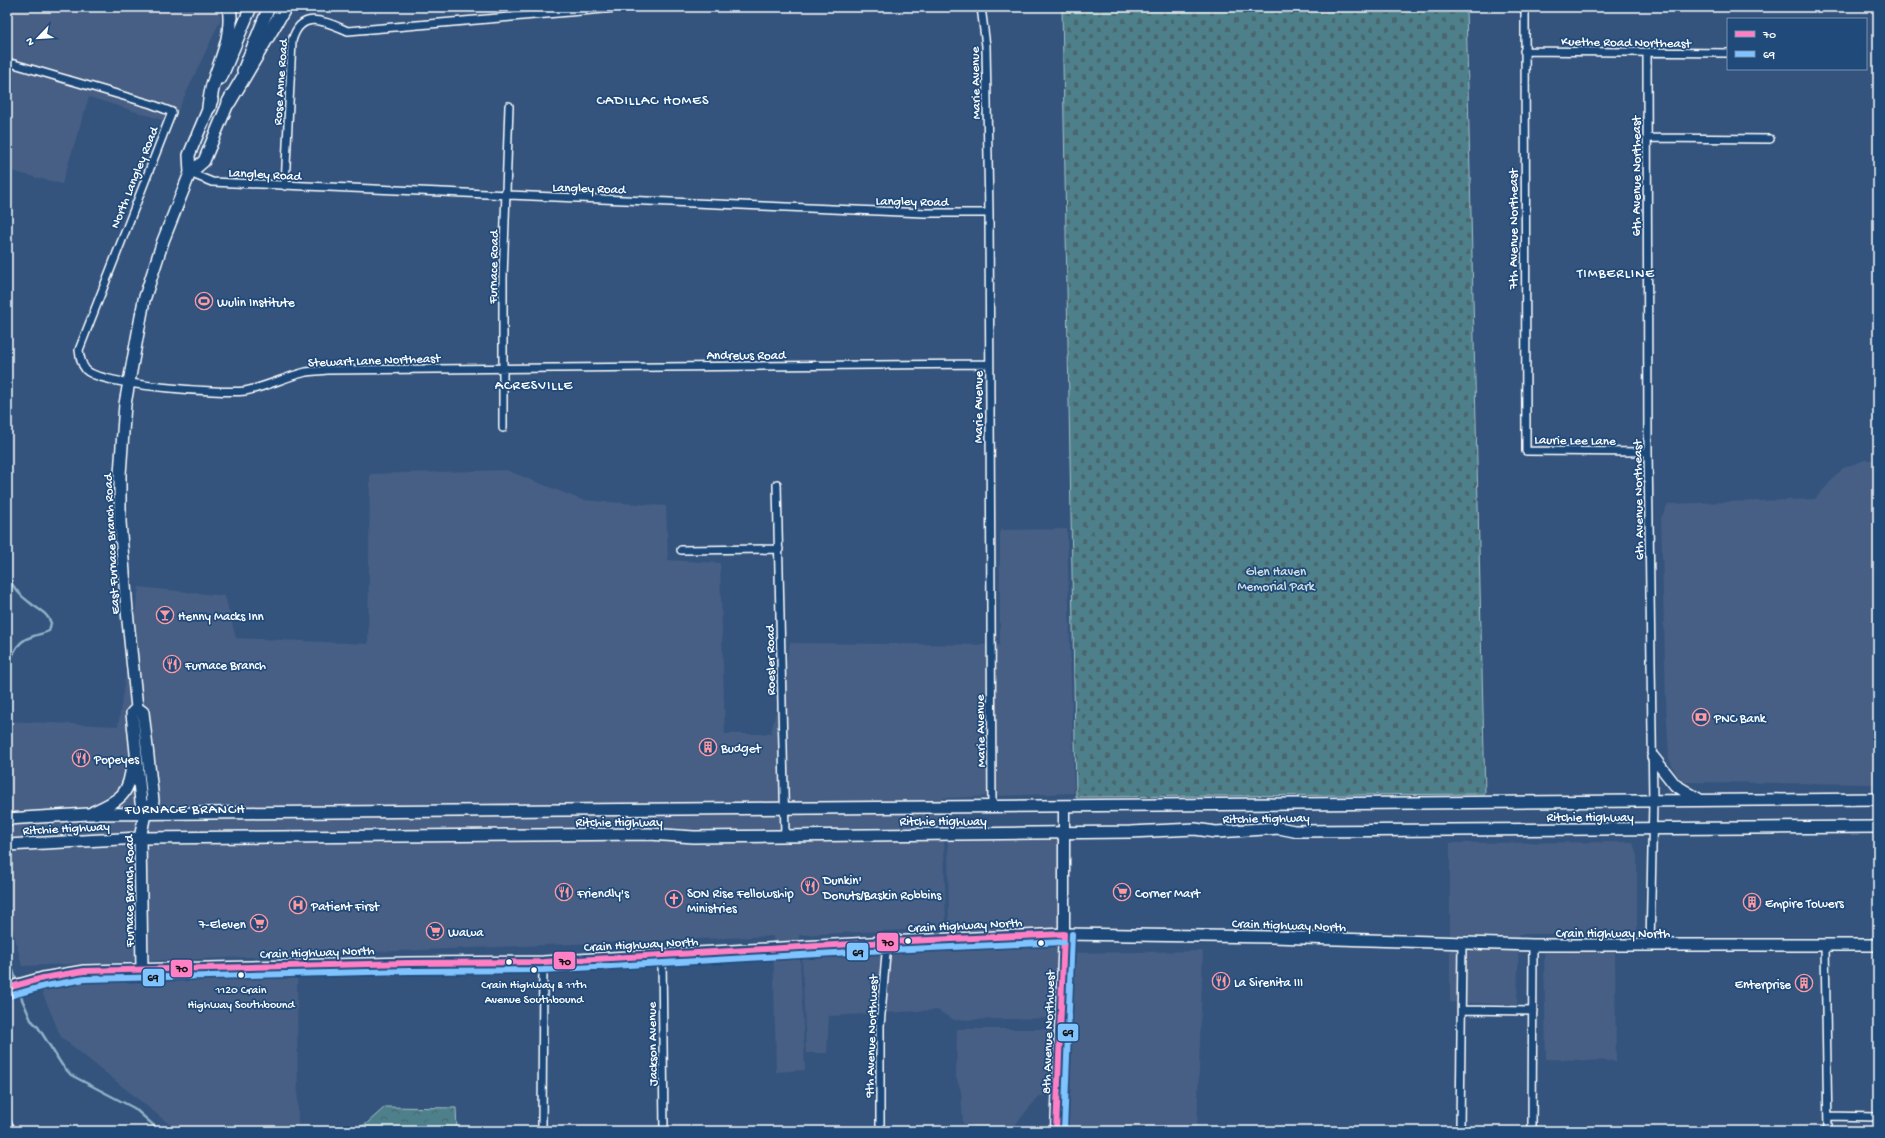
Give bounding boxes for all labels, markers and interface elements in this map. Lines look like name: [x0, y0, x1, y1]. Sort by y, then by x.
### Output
north arrow: [18, 18, 58, 58]
legend: [1727, 18, 1867, 70]
text: 70: [1762, 29, 1776, 43]
street label: Kuethe Road Northeast: [1561, 35, 1693, 52]
text: N: [24, 36, 38, 47]
street label: Rose Anne Road: [271, 37, 292, 126]
street label: Marie Avenue: [968, 46, 985, 119]
text: 69: [1763, 49, 1775, 63]
district label: CADILLAC HOMES: [596, 93, 710, 110]
street label: 6th Avenue Northeast: [1630, 114, 1645, 236]
street label: North Langley Road: [108, 124, 163, 231]
street label: Langley Road: [228, 166, 303, 185]
street label: 7th Avenue Northeast: [1507, 167, 1522, 290]
street label: Langley Road: [552, 181, 627, 198]
street label: Langley Road: [875, 194, 950, 211]
street label: Furnace Road: [486, 229, 503, 305]
district label: TIMBERLINE: [1576, 266, 1655, 283]
sports icon: Wulin Institute: [194, 291, 214, 311]
place label: Wulin Institute: [217, 296, 295, 311]
street label: Andrews Road: [706, 349, 787, 364]
street label: Stewart Lane Northeast: [308, 352, 442, 371]
street label: Marie Avenue: [972, 370, 987, 443]
district label: ACRESVILLE: [495, 378, 574, 395]
street label: Laurie Lee Lane: [1534, 433, 1616, 450]
street label: 6th Avenue Northeast: [1631, 438, 1648, 560]
street label: East Furnace Branch Road: [101, 472, 124, 615]
park label: Glen Haven Memorial Park: [1237, 565, 1316, 595]
bar icon: Henny Macks Inn: [155, 605, 175, 625]
place label: Henny Macks Inn: [178, 610, 265, 625]
street label: Roesler Road: [763, 623, 780, 695]
restaurant icon: Furnace Branch: [162, 654, 182, 674]
place label: Furnace Branch: [184, 659, 266, 674]
street label: Marie Avenue: [973, 694, 990, 767]
bank icon: PNC Bank: [1691, 707, 1711, 727]
place label: PNC Bank: [1713, 712, 1767, 727]
building icon: Budget: [698, 737, 718, 757]
place label: Budget: [720, 742, 762, 757]
restaurant icon: Popeyes: [71, 748, 91, 768]
place label: Popeyes: [93, 753, 140, 768]
district label: FURNACE BRANCH: [123, 802, 246, 819]
street label: Ritchie Highway: [1222, 811, 1310, 828]
street label: Ritchie Highway: [1546, 811, 1634, 826]
street label: Ritchie Highway: [899, 815, 987, 830]
street label: Ritchie Highway: [575, 816, 663, 831]
street label: Ritchie Highway: [22, 820, 111, 839]
street label: Furnace Branch Road: [123, 833, 138, 948]
place label: Dunkin' Donuts/Baskin Robbins: [822, 874, 943, 904]
restaurant icon: Dunkin' Donuts/Baskin Robbins: [800, 876, 820, 896]
restaurant icon: Friendly's: [554, 882, 574, 902]
supermarket icon: Corner Mart: [1112, 882, 1132, 902]
place label: Friendly's: [576, 887, 630, 902]
place label: SON Rise Fellowship Ministries: [687, 887, 794, 917]
place label: Corner Mart: [1135, 887, 1202, 902]
church icon: SON Rise Fellowship Ministries: [664, 889, 684, 909]
building icon: Empire Towers: [1742, 892, 1762, 912]
hospital icon: Patient First: [288, 895, 308, 915]
place label: Empire Towers: [1765, 897, 1845, 912]
place label: Patient First: [310, 900, 381, 915]
supermarket icon: 7-Eleven: [249, 913, 269, 933]
street label: Crain Highway North: [908, 916, 1023, 937]
street label: Crain Highway North: [1231, 917, 1346, 936]
place label: 7-Eleven: [198, 918, 247, 933]
supermarket icon: Wawa: [425, 921, 445, 941]
place label: Wawa: [448, 926, 484, 941]
street label: Crain Highway North: [1556, 927, 1670, 942]
line badge: 70: [876, 932, 899, 952]
street label: Crain Highway North: [584, 935, 699, 956]
unlabelled marker: [903, 936, 913, 946]
text: 70: [881, 938, 895, 950]
unlabelled marker: [1036, 938, 1046, 948]
line badge: 69: [846, 942, 869, 961]
street label: Crain Highway North: [260, 944, 375, 963]
text: 69: [852, 948, 864, 960]
line badge: 70: [553, 951, 576, 970]
unlabelled marker: [504, 957, 514, 967]
text: 70: [558, 957, 572, 969]
line badge: 70: [170, 959, 193, 978]
text: 70: [175, 964, 189, 976]
marker: Crain Highway & 11th Avenue Southbound: [529, 965, 539, 975]
line badge: 69: [142, 968, 165, 987]
street label: 8th Avenue Northwest: [1040, 968, 1059, 1094]
marker: 1120 Crain Highway Southbound: [236, 970, 246, 980]
restaurant icon: La Sirenita III: [1211, 971, 1231, 991]
text: 69: [147, 973, 159, 985]
street label: 9th Avenue Northwest: [863, 973, 882, 1099]
building icon: Enterprise: [1794, 973, 1814, 993]
place label: La Sirenita III: [1234, 976, 1303, 991]
place label: Enterprise: [1735, 978, 1791, 993]
place label: Crain Highway & 11th Avenue Southbound: [481, 979, 587, 1008]
place label: 1120 Crain Highway Southbound: [187, 984, 296, 1013]
street label: Jackson Avenue: [645, 1001, 662, 1086]
line badge: 69: [1057, 1023, 1079, 1042]
text: 69: [1062, 1028, 1074, 1040]

